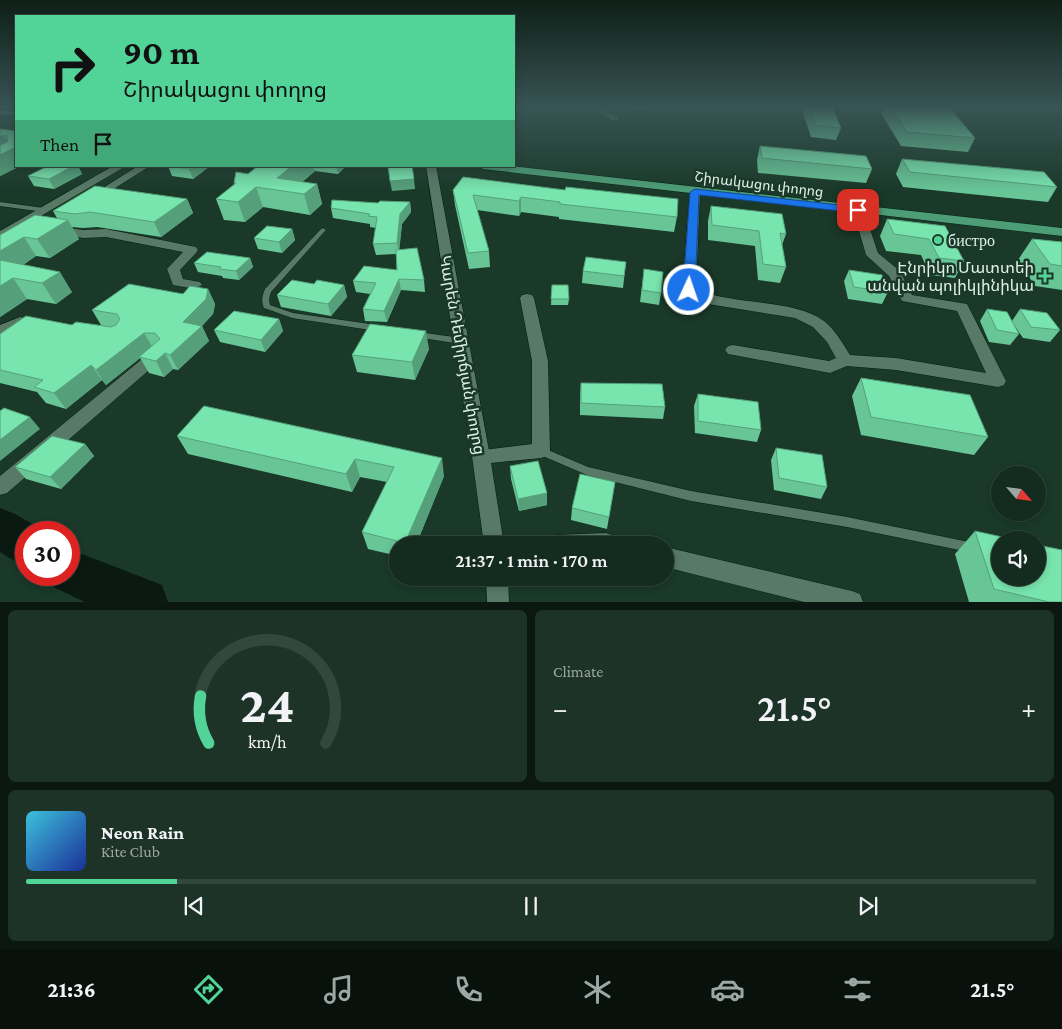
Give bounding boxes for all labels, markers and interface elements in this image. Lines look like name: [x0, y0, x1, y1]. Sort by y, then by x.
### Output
text: 90 m: [123, 33, 200, 72]
icon: right: [40, 35, 105, 100]
text: Շիրակացու փողոց: [123, 77, 327, 102]
icon: arrive: [89, 130, 117, 158]
text: Then: [40, 134, 79, 155]
street label: Շիրակացու փողոց: [694, 168, 824, 200]
pin: [837, 189, 879, 231]
icon: arrive: [844, 196, 872, 224]
place label: бистро: [948, 232, 995, 250]
marker: бистро: [932, 234, 944, 246]
street label: Կարեն Դեմիրճյան փողոց: [436, 254, 488, 456]
place label: Էնրիկո Մատտեի անվան պոլիկլինիկա: [867, 259, 1034, 295]
position arrow: [662, 263, 714, 315]
marker: Էնրիկո Մատտեի անվան պոլիկլինիկա: [1038, 269, 1052, 283]
north arrow: [991, 466, 1046, 521]
map controls: [991, 466, 1046, 586]
speed limit sign: 30: [15, 521, 80, 586]
button: sound: [991, 531, 1046, 586]
text: 21:37 · 1 min · 170 m: [455, 550, 608, 571]
text: Climate: [553, 663, 603, 680]
text: 24: [240, 675, 295, 733]
text: 21.5°: [757, 687, 832, 729]
text: −: [553, 693, 568, 724]
text: +: [1021, 693, 1036, 724]
text: km/h: [248, 732, 287, 752]
text: Neon Rain: [101, 822, 184, 843]
text: Kite Club: [101, 843, 160, 860]
icon: previous: [180, 892, 208, 920]
icon: pause: [517, 892, 545, 920]
icon: next: [854, 892, 882, 920]
icon: directions: [191, 972, 226, 1007]
icon: music: [321, 972, 356, 1007]
icon: phone: [451, 972, 486, 1007]
icon: climate: [580, 972, 615, 1007]
icon: car: [710, 972, 745, 1007]
icon: filters: [840, 972, 875, 1007]
text: 21:36: [47, 977, 96, 1002]
text: 21.5°: [970, 977, 1015, 1002]

